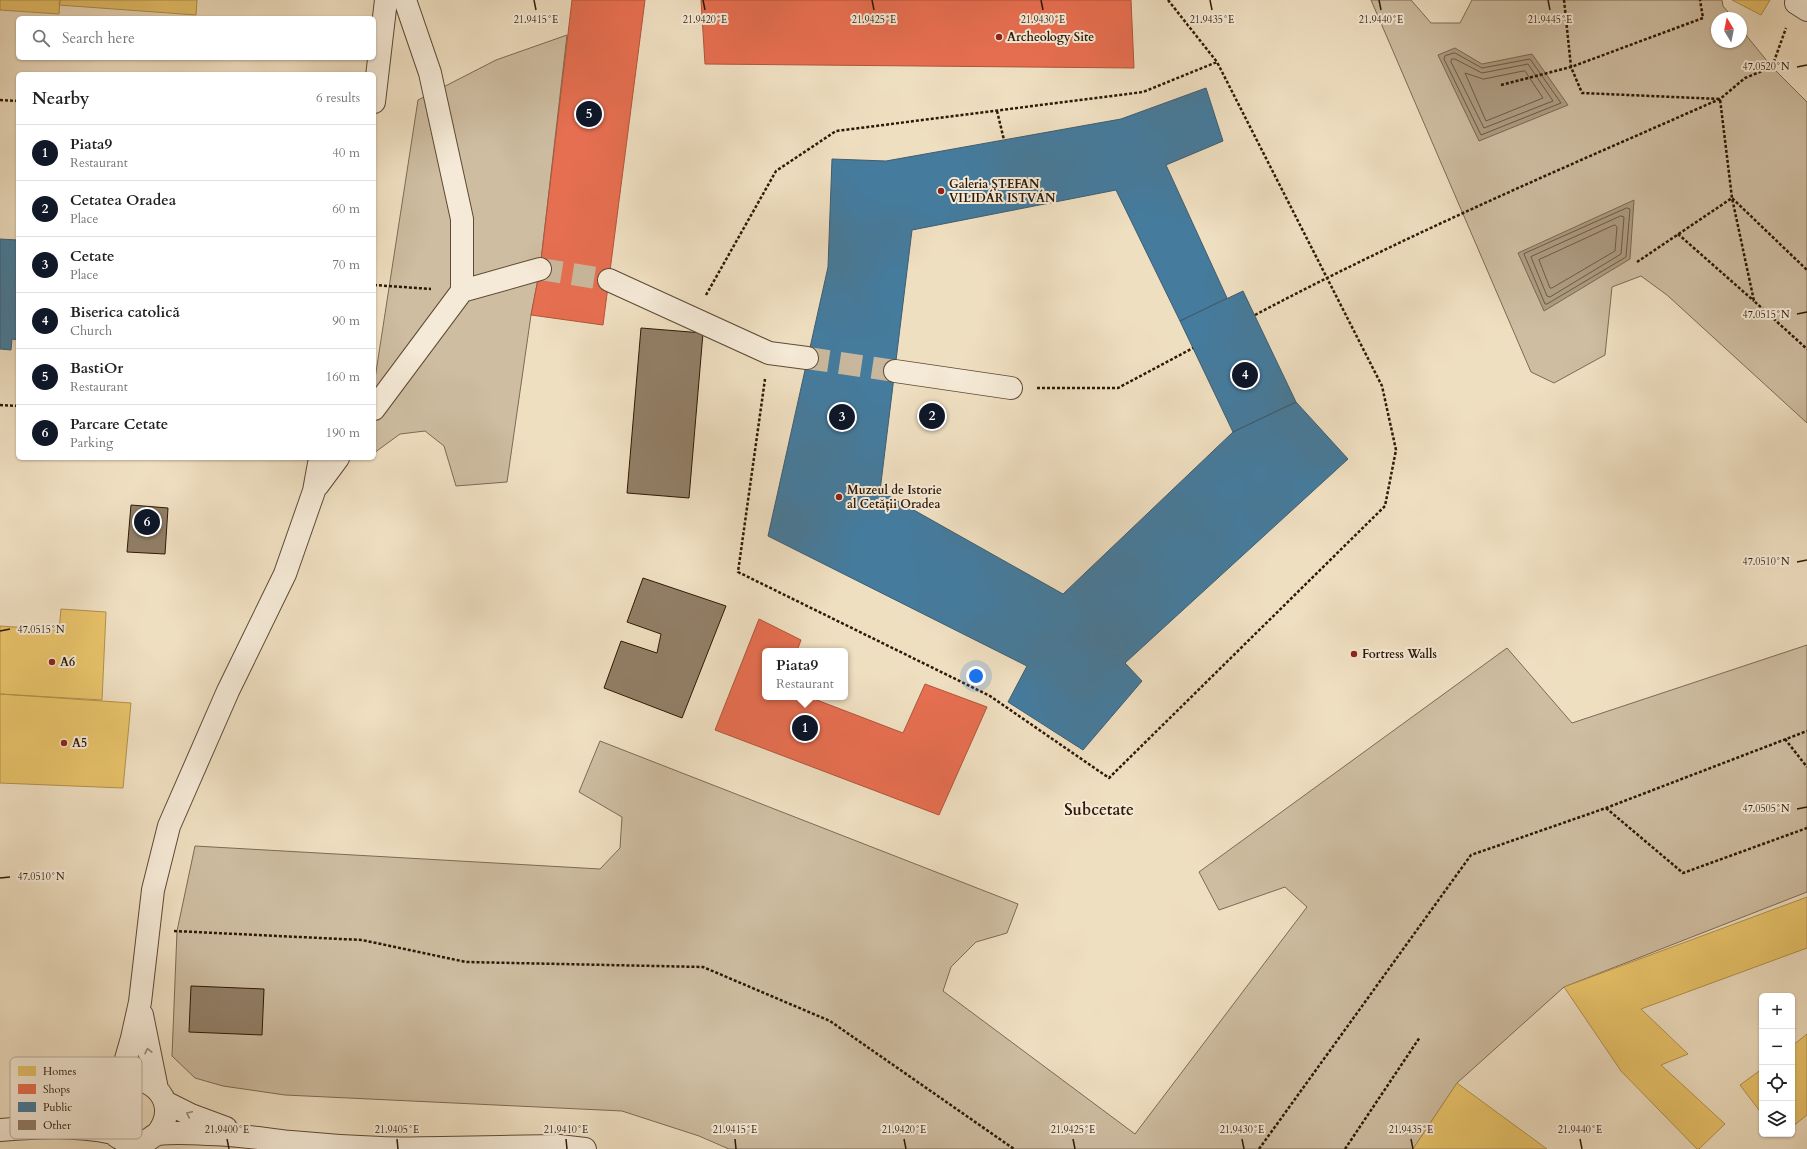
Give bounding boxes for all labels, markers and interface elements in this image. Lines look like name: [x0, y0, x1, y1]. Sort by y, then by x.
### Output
north arrow: [1711, 12, 1747, 48]
text: 21.9415°E: [514, 13, 558, 27]
text: 21.9420°E: [683, 13, 727, 27]
text: 21.9425°E: [852, 13, 896, 27]
text: 21.9430°E: [1021, 13, 1065, 27]
text: 21.9435°E: [1190, 13, 1234, 27]
text: 21.9440°E: [1359, 13, 1403, 27]
text: 21.9445°E: [1528, 13, 1572, 27]
search box: [16, 16, 376, 60]
icon: search: [30, 27, 52, 49]
text: Search here: [62, 28, 135, 48]
place label: Archeology Site: [1007, 29, 1094, 45]
marker: Archeology Site: [994, 32, 1004, 42]
text: 47.0520°N: [1743, 60, 1790, 74]
text: Nearby: [32, 87, 89, 110]
text: 6 results: [316, 89, 360, 107]
pin: 5: [576, 99, 602, 129]
text: Piata9: [70, 134, 112, 154]
text: 1: [42, 144, 48, 162]
text: 40 m: [332, 144, 360, 162]
text: Restaurant: [70, 154, 128, 172]
place label: Galeria ȘTEFAN VILIDÁR ISTVÁN: [949, 176, 1056, 206]
marker: Galeria ȘTEFAN VILIDÁR ISTVÁN: [936, 186, 946, 196]
text: Cetatea Oradea: [70, 190, 176, 210]
text: 2: [42, 200, 48, 218]
text: 60 m: [332, 200, 360, 218]
text: Place: [70, 210, 98, 228]
text: Cetate: [70, 246, 114, 266]
text: 3: [42, 256, 48, 274]
text: 70 m: [332, 256, 360, 274]
text: Place: [70, 266, 98, 284]
text: Biserica catolică: [70, 302, 180, 322]
text: 47.0515°N: [1743, 308, 1790, 322]
text: 4: [42, 312, 48, 330]
text: 90 m: [332, 312, 360, 330]
text: Church: [70, 322, 112, 340]
text: BastiOr: [70, 358, 123, 378]
pin: 4: [1232, 360, 1258, 390]
text: 5: [42, 368, 48, 386]
text: 160 m: [326, 368, 360, 386]
text: Restaurant: [70, 378, 128, 396]
pin: 2: [919, 401, 945, 431]
pin: 3: [829, 402, 855, 432]
text: Parcare Cetate: [70, 414, 168, 434]
text: 6: [42, 424, 48, 442]
text: 190 m: [326, 424, 360, 442]
text: Parking: [70, 434, 113, 452]
place label: Muzeul de Istorie al Cetății Oradea: [847, 482, 942, 512]
marker: Muzeul de Istorie al Cetății Oradea: [834, 492, 844, 502]
pin: 6: [134, 507, 160, 537]
text: 47.0510°N: [1743, 555, 1790, 569]
text: 47.0515°N: [18, 623, 65, 637]
place label: Fortress Walls: [1362, 646, 1437, 662]
popup: [762, 648, 848, 700]
marker: Fortress Walls: [1349, 649, 1359, 659]
place label: A6: [60, 654, 75, 670]
text: Piata9: [776, 655, 818, 675]
marker: A6: [47, 657, 57, 667]
your location: [966, 666, 986, 686]
text: Restaurant: [776, 675, 834, 693]
pin: 1: [792, 713, 818, 743]
place label: A5: [72, 735, 87, 751]
marker: A5: [59, 738, 69, 748]
district label: Subcetate: [1064, 799, 1134, 821]
text: 47.0505°N: [1743, 802, 1790, 816]
text: 47.0510°N: [18, 870, 65, 884]
map controls: [1759, 993, 1795, 1137]
button: +: [1759, 993, 1795, 1029]
button: −: [1759, 1029, 1795, 1065]
one-way arrow: [144, 1048, 152, 1055]
legend: [10, 1057, 142, 1139]
text: Homes: [43, 1064, 76, 1079]
button: locate: [1759, 1065, 1795, 1101]
text: Shops: [43, 1082, 70, 1097]
text: Public: [43, 1100, 72, 1115]
button: layers: [1759, 1101, 1795, 1137]
one-way arrow: [186, 1111, 193, 1119]
text: Other: [43, 1118, 72, 1133]
text: 21.9400°E: [205, 1123, 249, 1137]
text: 21.9405°E: [375, 1123, 419, 1137]
text: 21.9410°E: [544, 1123, 588, 1137]
text: 21.9415°E: [713, 1123, 757, 1137]
text: 21.9420°E: [882, 1123, 926, 1137]
text: 21.9425°E: [1051, 1123, 1095, 1137]
text: 21.9430°E: [1220, 1123, 1264, 1137]
text: 21.9435°E: [1389, 1123, 1433, 1137]
text: 21.9440°E: [1558, 1123, 1602, 1137]

